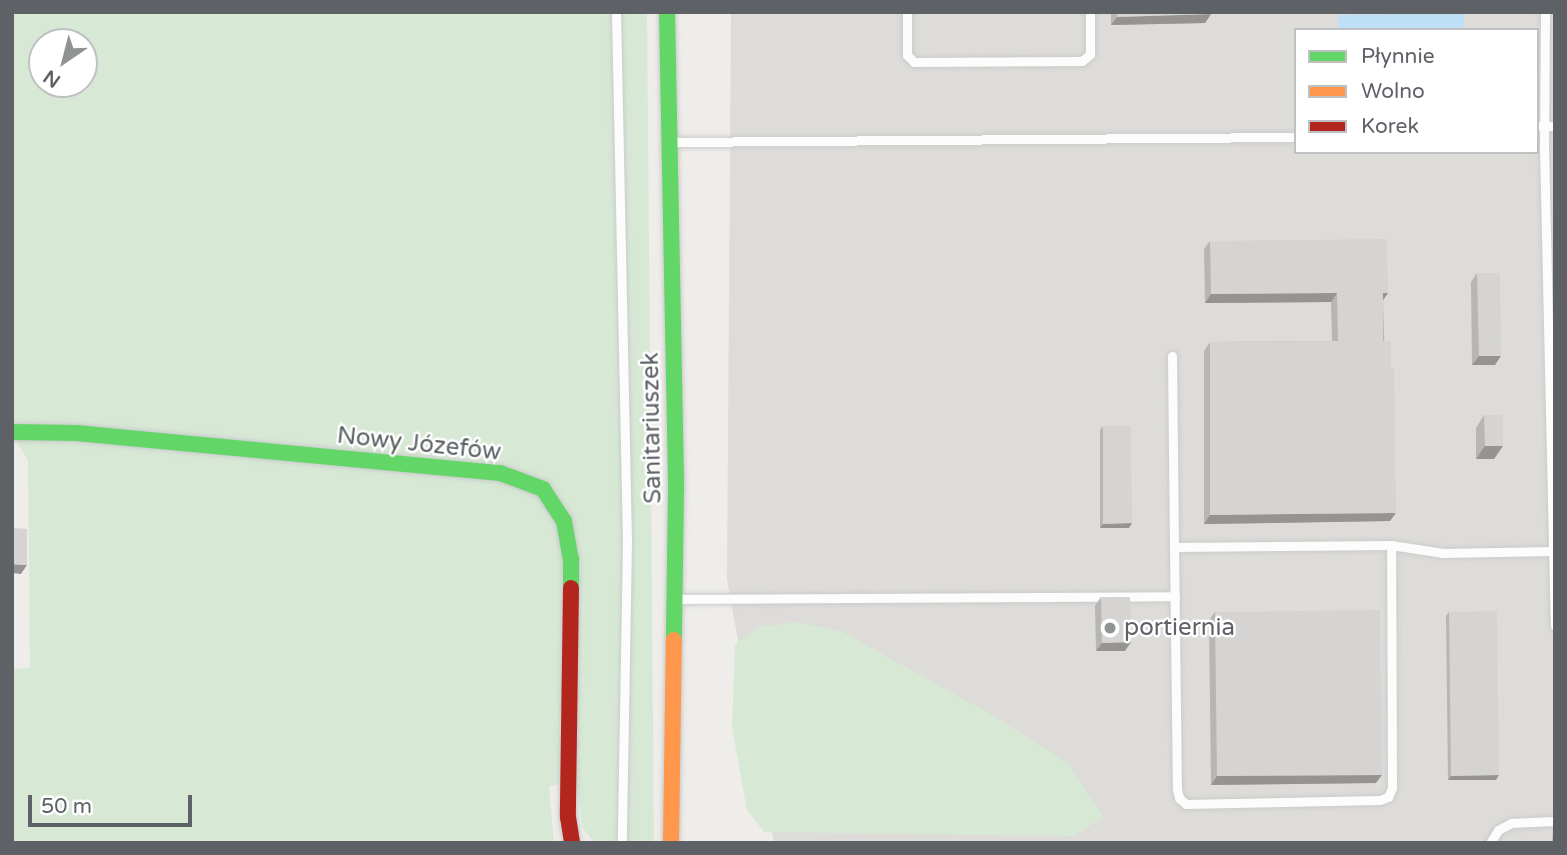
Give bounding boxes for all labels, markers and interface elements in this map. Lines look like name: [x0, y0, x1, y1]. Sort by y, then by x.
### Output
north arrow: [28, 28, 98, 98]
legend: [1294, 28, 1539, 154]
text: Płynnie: [1361, 44, 1435, 69]
text: N: [40, 65, 65, 92]
text: Wolno: [1361, 79, 1425, 104]
text: Korek: [1361, 114, 1419, 139]
street label: Sanitariuszek: [636, 352, 668, 504]
street label: Nowy Józefów: [336, 421, 502, 467]
place label: portiernia: [1124, 614, 1235, 642]
marker: portiernia: [1102, 620, 1118, 636]
scale bar: [32, 782, 196, 826]
text: 50 m: [41, 794, 92, 819]

